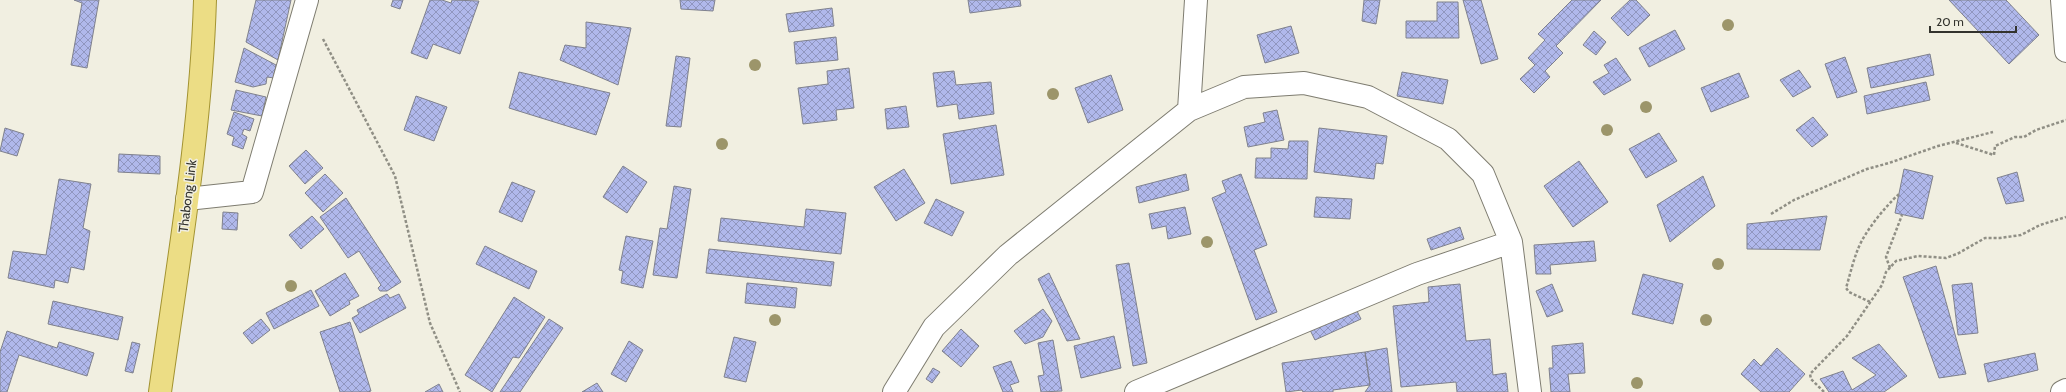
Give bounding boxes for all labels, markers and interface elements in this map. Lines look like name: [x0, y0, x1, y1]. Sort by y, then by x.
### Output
scale bar: [1930, 8, 2016, 34]
text: 20 m: [1936, 14, 1964, 29]
street label: Thabong Link: [175, 158, 199, 233]

